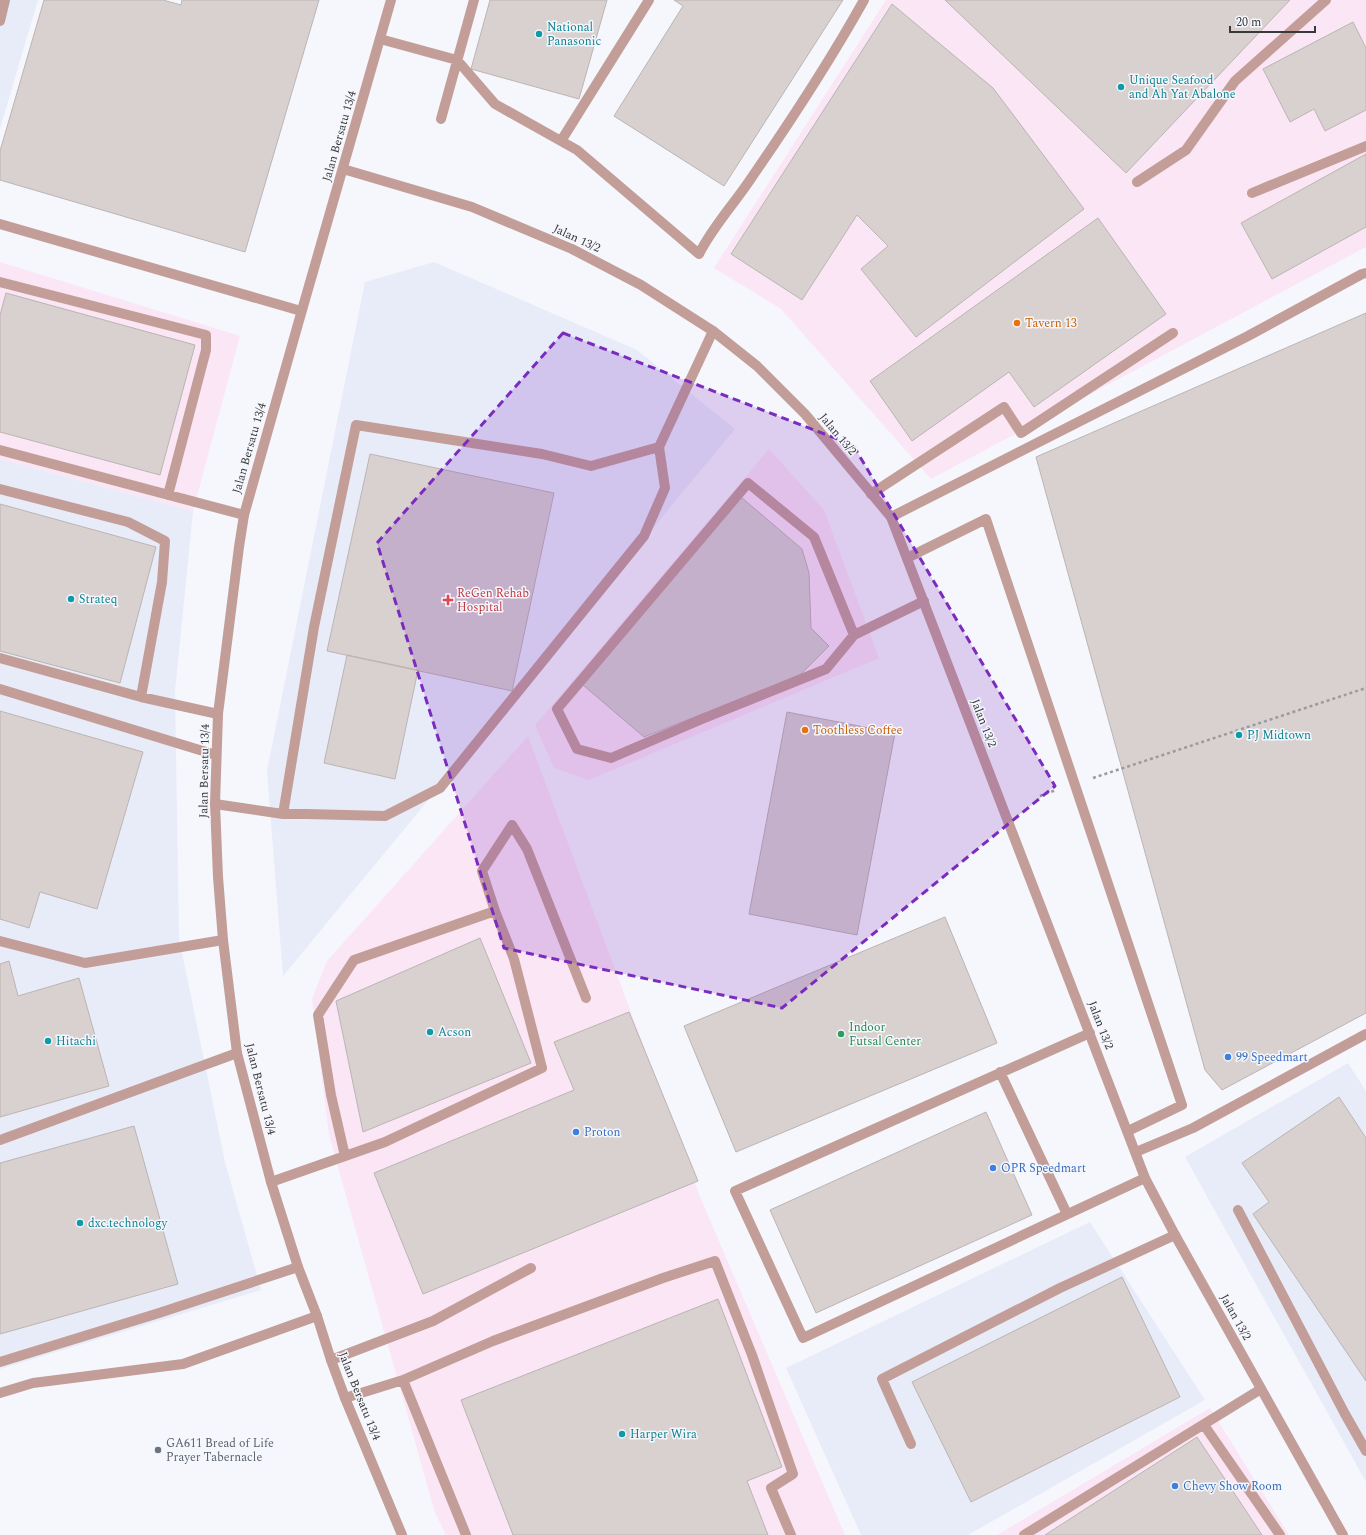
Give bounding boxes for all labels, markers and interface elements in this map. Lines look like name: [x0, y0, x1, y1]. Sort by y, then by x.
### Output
scale bar: [1230, 8, 1315, 34]
text: 20 m: [1236, 13, 1261, 32]
place label: National Panasonic: [547, 18, 601, 51]
marker: National Panasonic: [534, 29, 544, 39]
place label: Unique Seafood and Ah Yat Abalone: [1129, 71, 1236, 104]
marker: Unique Seafood and Ah Yat Abalone: [1116, 82, 1126, 92]
street label: Jalan Bersatu 13/4: [317, 88, 362, 184]
street label: Jalan 13/2: [550, 219, 604, 258]
place label: Tavern 13: [1025, 314, 1077, 333]
marker: Tavern 13: [1012, 318, 1022, 328]
street label: Jalan Bersatu 13/4: [227, 400, 272, 496]
street label: Jalan 13/2: [814, 409, 861, 460]
place label: ReGen Rehab Hospital: [457, 584, 529, 617]
place label: Strateq: [79, 590, 118, 609]
marker: Strateq: [66, 594, 76, 604]
marker: ReGen Rehab Hospital: [442, 594, 454, 606]
street label: Jalan 13/2: [966, 696, 1001, 750]
place label: Toothless Coffee: [813, 721, 903, 740]
street label: Jalan Bersatu 13/4: [194, 724, 215, 818]
marker: Toothless Coffee: [800, 725, 810, 735]
place label: PJ Midtown: [1247, 726, 1311, 745]
marker: PJ Midtown: [1234, 730, 1244, 740]
street label: Jalan 13/2: [1083, 998, 1118, 1052]
place label: Indoor Futsal Center: [849, 1018, 921, 1051]
place label: Acson: [438, 1023, 471, 1042]
marker: Acson: [425, 1027, 435, 1037]
marker: Indoor Futsal Center: [836, 1029, 846, 1039]
place label: Hitachi: [56, 1032, 96, 1051]
marker: Hitachi: [43, 1036, 53, 1046]
street label: Jalan Bersatu 13/4: [240, 1041, 281, 1137]
place label: 99 Speedmart: [1236, 1048, 1308, 1067]
marker: 99 Speedmart: [1223, 1052, 1233, 1062]
place label: Proton: [584, 1123, 621, 1142]
marker: Proton: [571, 1127, 581, 1137]
place label: OPR Speedmart: [1001, 1159, 1086, 1178]
marker: OPR Speedmart: [988, 1163, 998, 1173]
place label: dxc.technology: [88, 1214, 169, 1233]
marker: dxc.technology: [75, 1218, 85, 1228]
street label: Jalan 13/2: [1215, 1291, 1256, 1344]
street label: Jalan Bersatu 13/4: [333, 1349, 386, 1443]
place label: Harper Wira: [630, 1425, 697, 1444]
marker: Harper Wira: [617, 1429, 627, 1439]
place label: GA611 Bread of Life Prayer Tabernacle: [166, 1434, 274, 1467]
marker: GA611 Bread of Life Prayer Tabernacle: [153, 1445, 163, 1455]
place label: Chevy Show Room: [1183, 1477, 1282, 1496]
marker: Chevy Show Room: [1170, 1481, 1180, 1491]

